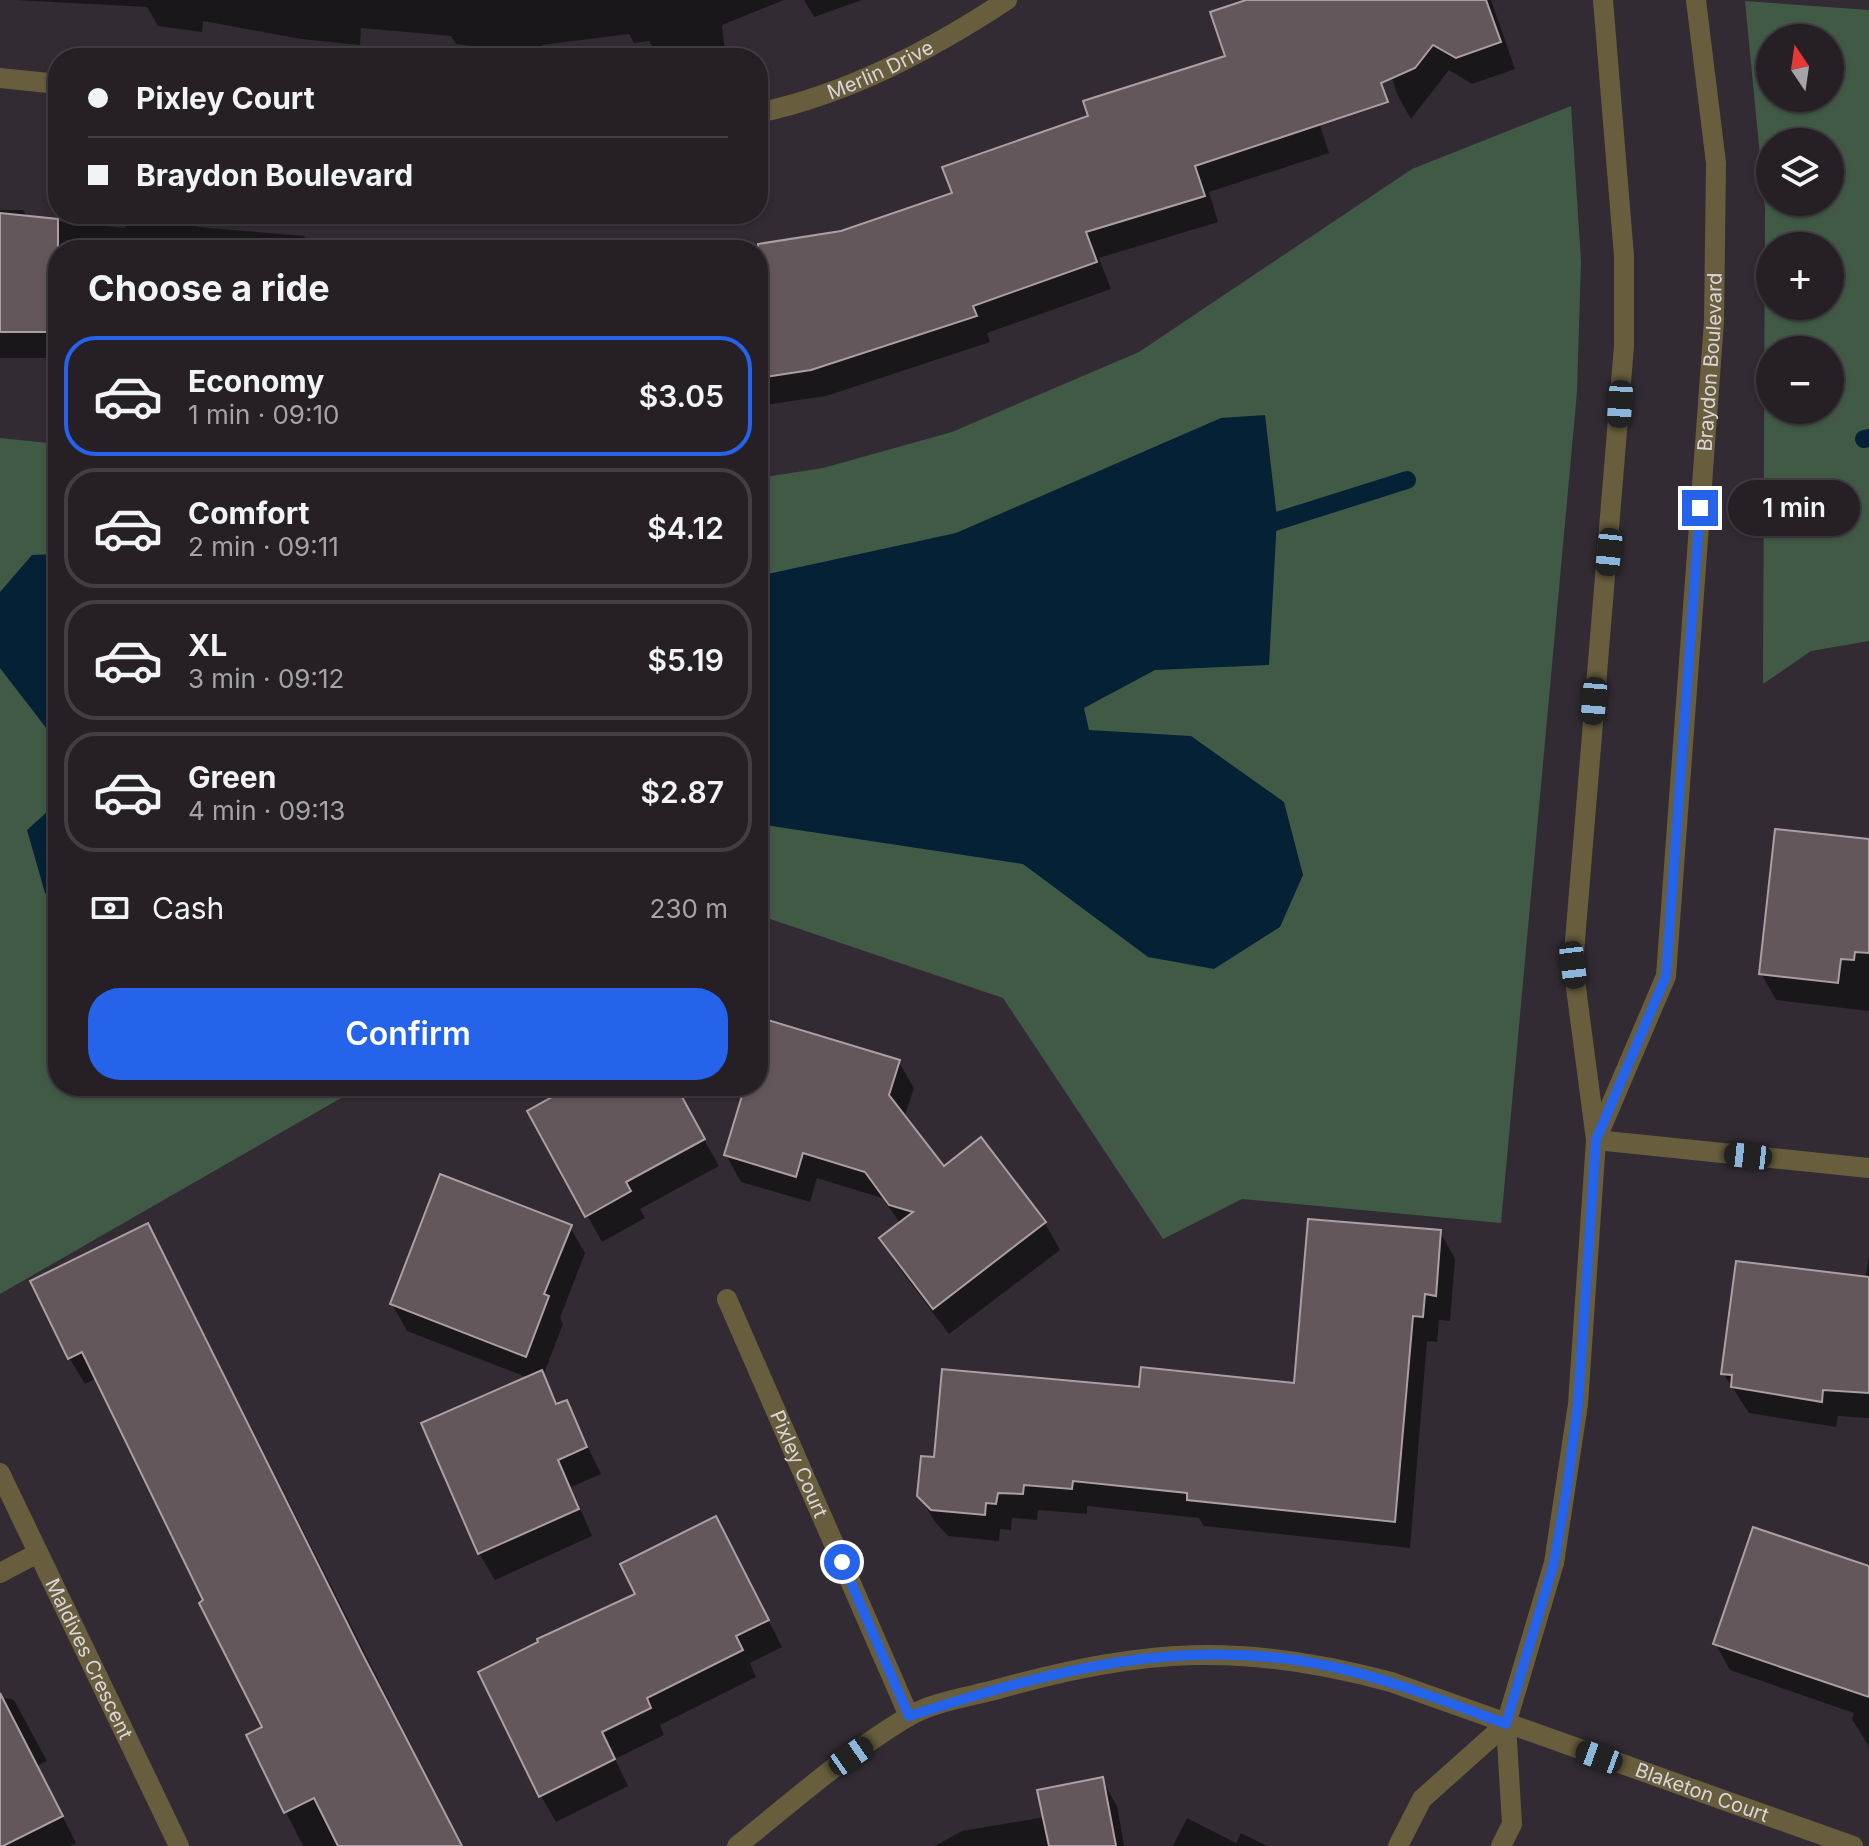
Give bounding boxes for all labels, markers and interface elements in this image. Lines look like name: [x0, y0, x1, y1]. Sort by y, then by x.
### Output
north arrow: [1756, 24, 1844, 112]
map controls: [1756, 24, 1844, 424]
street label: Merlin Drive: [824, 35, 938, 104]
text: Pixley Court: [136, 80, 315, 116]
button: layers: [1756, 128, 1844, 216]
text: Braydon Boulevard: [136, 157, 413, 193]
button: +: [1756, 232, 1844, 320]
text: Choose a ride: [88, 266, 330, 310]
street label: Braydon Boulevard: [1692, 272, 1727, 452]
button: −: [1756, 336, 1844, 424]
icon: car: [92, 360, 164, 432]
text: Economy: [188, 363, 324, 399]
text: $3.05: [639, 378, 724, 414]
car: [1606, 379, 1634, 429]
text: 1 min · 09:10: [188, 399, 339, 430]
callout: 1 min: [1728, 480, 1860, 536]
route end: [1682, 490, 1718, 526]
icon: car: [92, 492, 164, 564]
text: 1 min: [1762, 492, 1826, 523]
text: Comfort: [188, 495, 309, 531]
text: $4.12: [647, 510, 724, 546]
car: [1595, 527, 1623, 577]
text: 2 min · 09:11: [188, 531, 339, 562]
icon: car: [92, 624, 164, 696]
text: XL: [188, 627, 227, 663]
text: $5.19: [648, 642, 724, 678]
text: 3 min · 09:12: [188, 663, 344, 694]
car: [1580, 676, 1608, 726]
icon: car: [92, 756, 164, 828]
text: Green: [188, 759, 276, 795]
text: $2.87: [641, 774, 724, 810]
text: 4 min · 09:13: [188, 795, 345, 826]
icon: cash: [88, 886, 132, 930]
text: Cash: [152, 890, 224, 926]
text: 230 m: [650, 893, 728, 924]
car: [1558, 940, 1588, 990]
button: Confirm: [88, 988, 728, 1080]
car: [1723, 1142, 1773, 1170]
street label: Pixley Court: [765, 1407, 833, 1522]
route start: [824, 1544, 860, 1580]
street label: Maldives Crescent: [40, 1574, 138, 1743]
car: [824, 1732, 878, 1780]
car: [1572, 1738, 1626, 1776]
street label: Blaketon Court: [1632, 1758, 1772, 1827]

